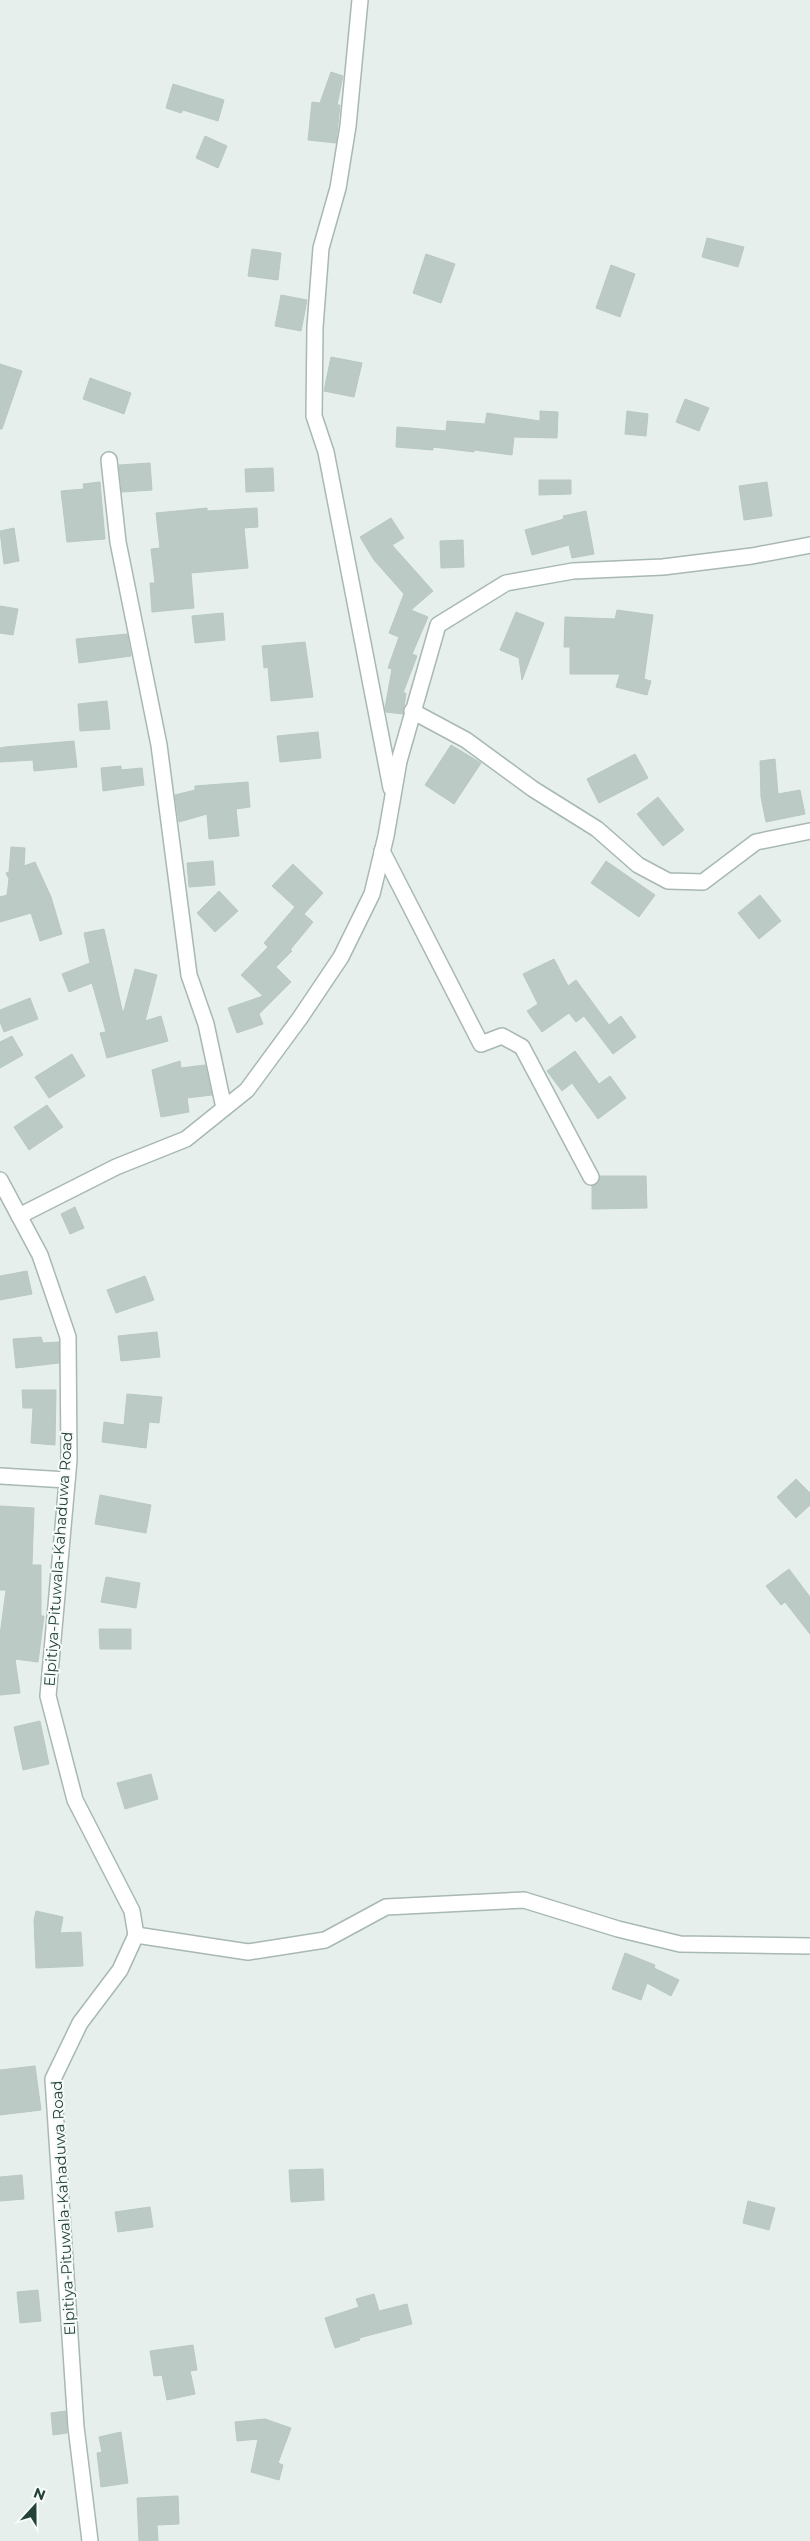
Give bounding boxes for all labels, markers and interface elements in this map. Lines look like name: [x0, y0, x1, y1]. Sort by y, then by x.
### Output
street label: Elpitiya-Pituwala-Kahaduwa Road: [40, 1431, 76, 1687]
street label: Elpitiya-Pituwala-Kahaduwa Road: [47, 2080, 79, 2336]
north arrow: [10, 2481, 60, 2531]
text: N: [31, 2483, 48, 2504]

